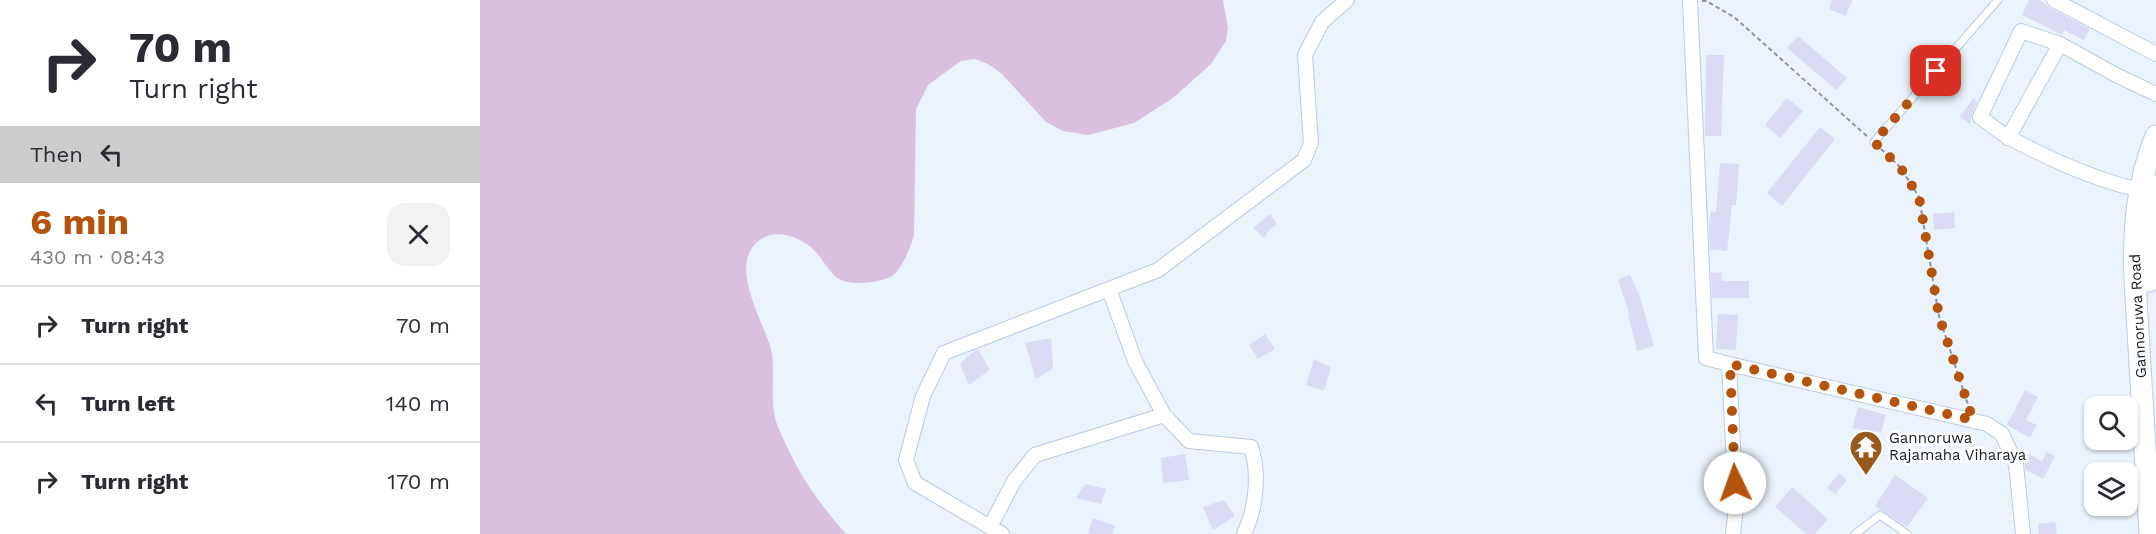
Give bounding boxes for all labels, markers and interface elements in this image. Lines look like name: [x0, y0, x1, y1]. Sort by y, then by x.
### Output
text: 70 m: [129, 23, 232, 72]
icon: right: [30, 24, 108, 102]
pin: [1910, 45, 1961, 96]
icon: arrive: [1919, 54, 1952, 87]
text: Turn right: [129, 73, 258, 105]
icon: left: [95, 138, 128, 171]
text: Then: [30, 142, 83, 167]
text: 6 min: [30, 201, 129, 243]
button: close: [387, 203, 450, 266]
text: 430 m · 08:43: [30, 245, 165, 269]
street label: Gannoruwa Road: [2126, 253, 2150, 379]
icon: right: [30, 309, 63, 342]
text: Turn right: [81, 313, 188, 338]
text: 70 m: [396, 313, 450, 338]
icon: left: [30, 387, 63, 420]
text: Turn left: [81, 391, 175, 416]
text: 140 m: [386, 391, 450, 416]
map controls: [2084, 396, 2138, 516]
button: search: [2084, 396, 2138, 450]
temple icon: Gannoruwa Rajamaha Viharaya: [1848, 429, 1884, 476]
place label: Gannoruwa Rajamaha Viharaya: [1889, 429, 2027, 464]
position arrow: [1703, 451, 1767, 515]
button: layers: [2084, 462, 2138, 516]
icon: right: [30, 465, 63, 498]
text: Turn right: [81, 469, 188, 494]
text: 170 m: [387, 469, 450, 494]

